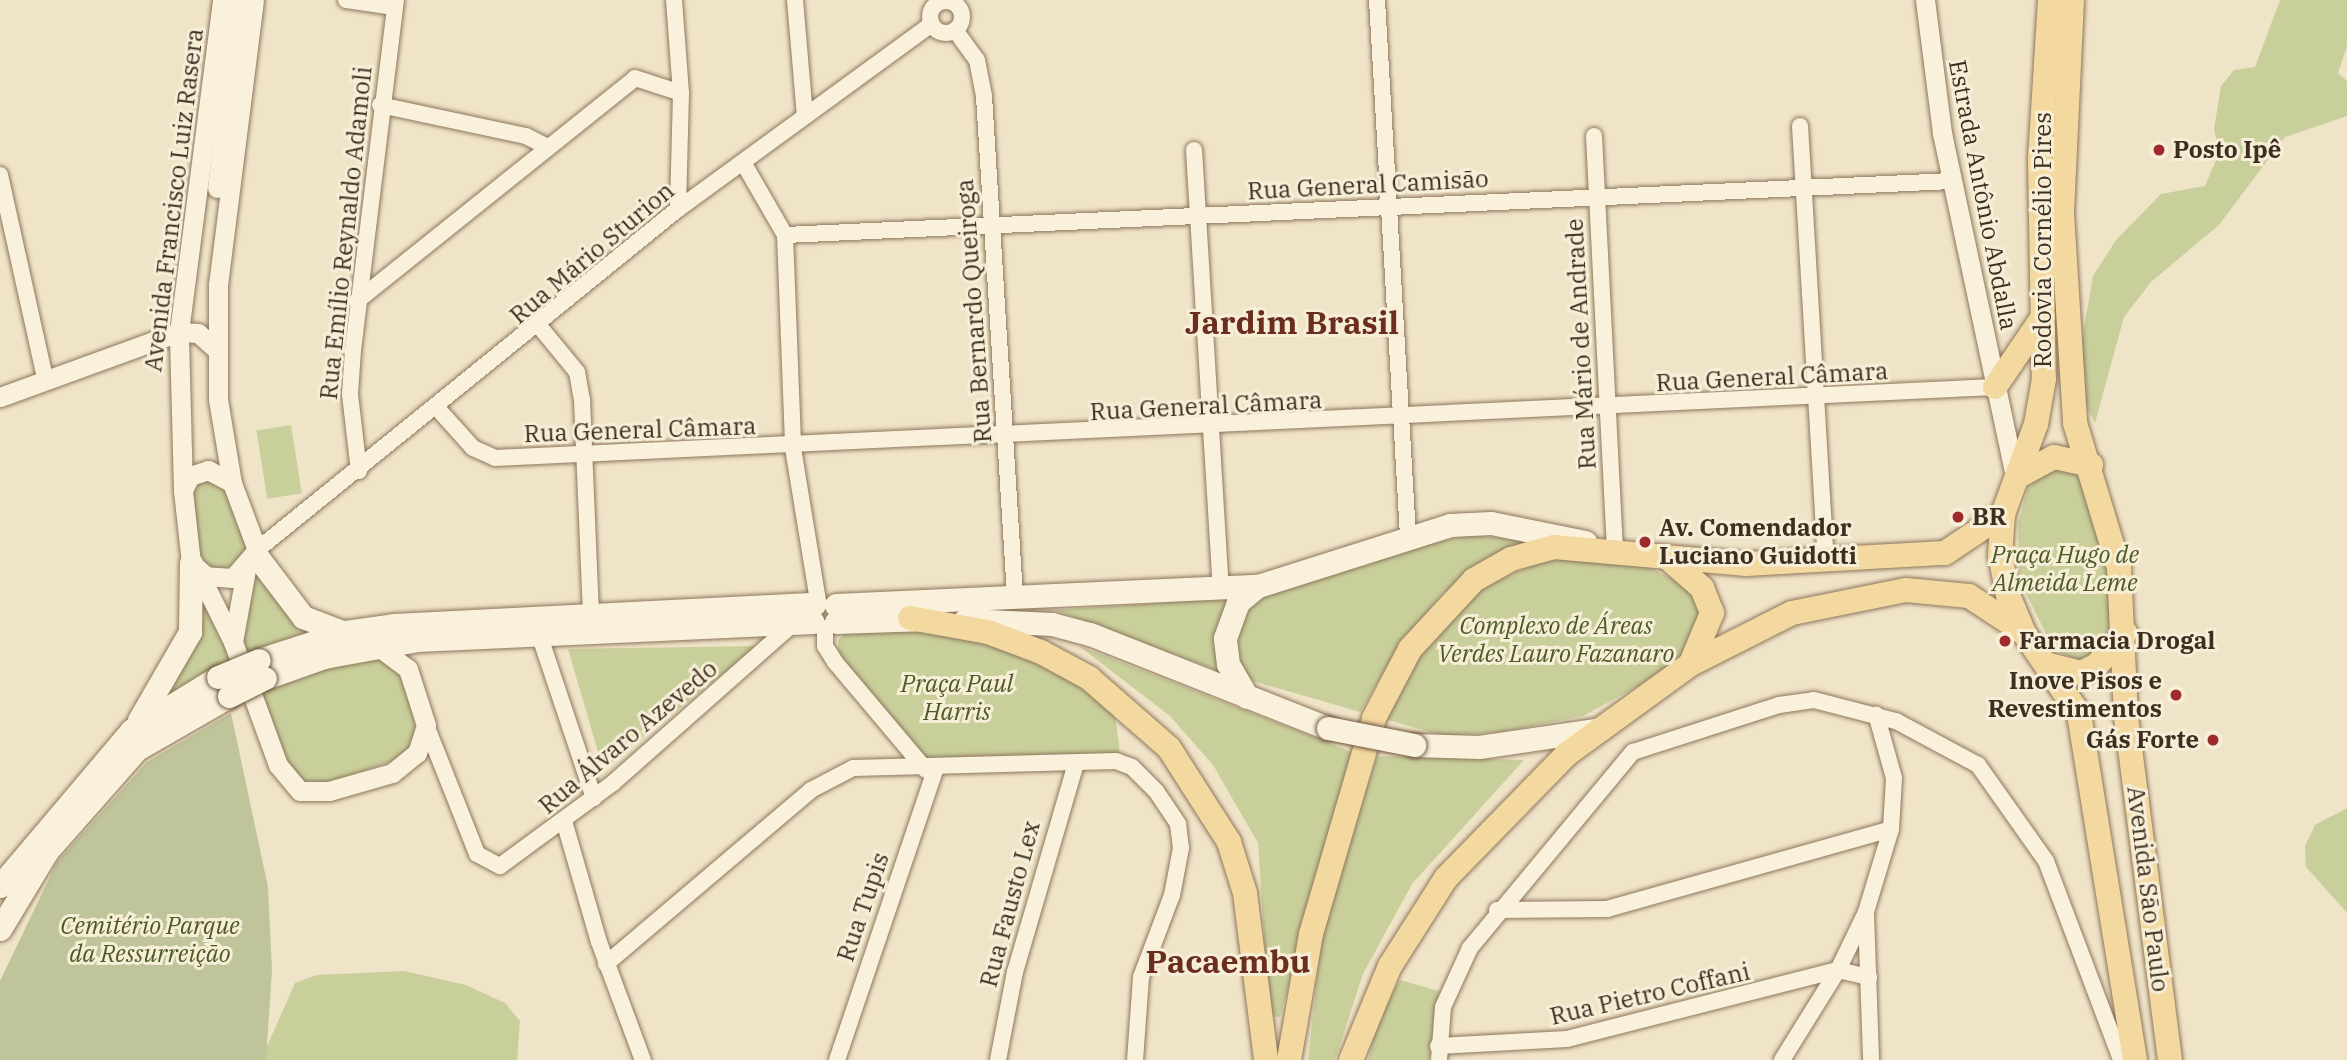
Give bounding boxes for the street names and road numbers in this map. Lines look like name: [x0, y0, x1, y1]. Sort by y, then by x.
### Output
street label: Avenida Francisco Luiz Rasera: [139, 27, 209, 373]
street label: Estrada Antônio Abdalla: [1943, 58, 2023, 332]
street label: Rua Emílio Reynaldo Adamoli: [314, 65, 378, 401]
street label: Rodovia Cornélio Pires: [2029, 112, 2057, 368]
street label: Rua General Camisão: [1247, 164, 1489, 206]
street label: Rua Mário Sturion: [504, 176, 680, 330]
street label: Rua Bernardo Queiroga: [950, 178, 998, 444]
street label: Rua Mário de Andrade: [1560, 218, 1602, 470]
street label: Rua General Câmara: [1655, 357, 1889, 397]
street label: Rua General Câmara: [1089, 386, 1323, 426]
street label: Rua General Câmara: [523, 412, 757, 448]
street label: Rua Álvaro Azevedo: [533, 654, 723, 820]
street label: Avenida São Paulo: [2121, 785, 2175, 993]
street label: Rua Fausto Lex: [974, 818, 1046, 990]
street label: Rua Tupis: [831, 849, 895, 965]
street label: Rua Pietro Coffani: [1547, 957, 1753, 1031]

